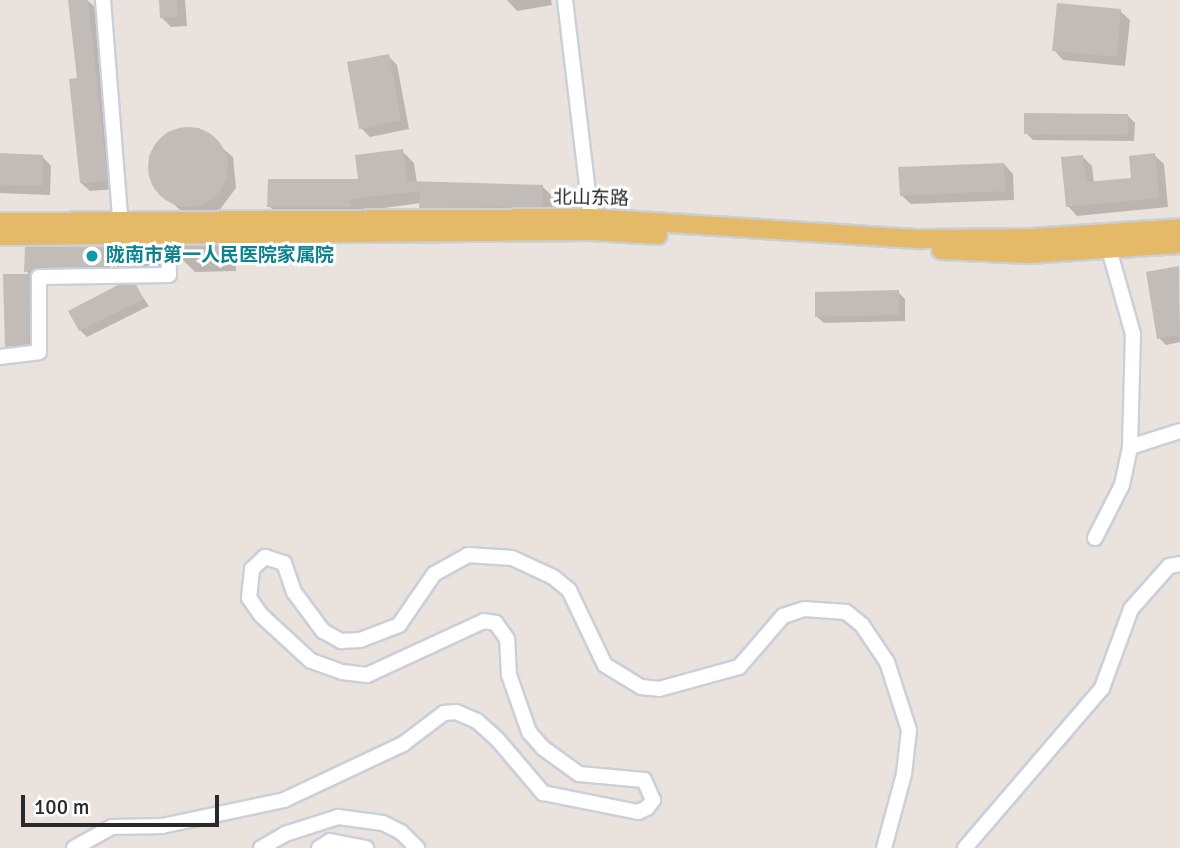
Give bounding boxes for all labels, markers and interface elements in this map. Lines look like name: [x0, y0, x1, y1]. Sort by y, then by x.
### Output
street label: 北山东路: [553, 187, 629, 211]
place label: 陇南市第一人民医院家属院: [106, 245, 334, 267]
marker: 陇南市第一人民医院家属院: [84, 248, 100, 264]
scale bar: [24, 782, 222, 826]
text: 100 m: [34, 794, 89, 820]

